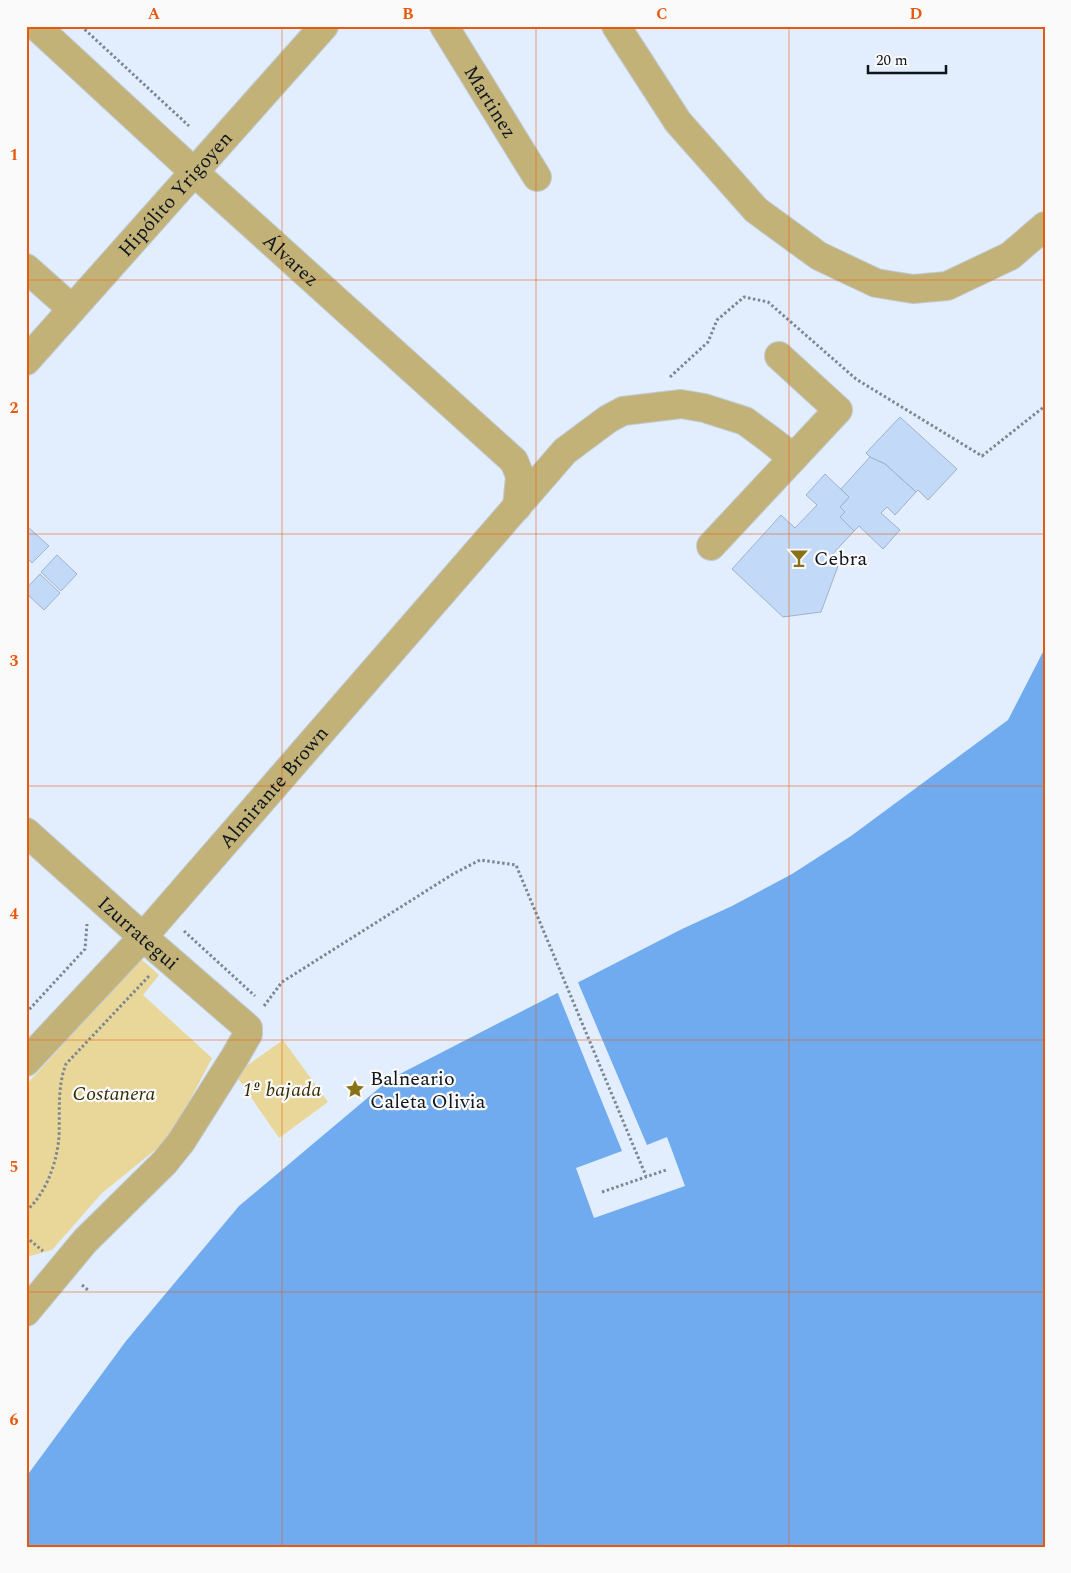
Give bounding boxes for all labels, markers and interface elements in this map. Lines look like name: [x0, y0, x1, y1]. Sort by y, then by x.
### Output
text: A: [148, 2, 161, 26]
text: B: [402, 2, 414, 26]
text: C: [656, 2, 668, 26]
text: D: [910, 2, 923, 26]
scale bar: [868, 42, 946, 74]
text: 20 m: [876, 49, 908, 72]
street label: Martinez: [456, 60, 524, 145]
street label: Hipólito Yrigoyen: [111, 125, 240, 264]
text: 1: [10, 143, 18, 167]
street label: Álvarez: [255, 227, 326, 294]
text: 2: [10, 396, 19, 420]
place label: Cebra: [814, 544, 868, 574]
bar icon: Cebra: [788, 547, 810, 569]
text: 3: [10, 649, 19, 673]
street label: Almirante Brown: [212, 720, 336, 856]
street label: Izurrategui: [91, 889, 185, 978]
text: 4: [10, 902, 19, 926]
place label: Balneario Caleta Olivia: [370, 1064, 486, 1117]
park label: 1º bajada: [243, 1075, 321, 1105]
place icon: Balneario Caleta Olivia: [344, 1078, 366, 1100]
park label: Costanera: [73, 1079, 155, 1109]
text: 5: [10, 1155, 18, 1179]
text: 6: [10, 1408, 19, 1432]

